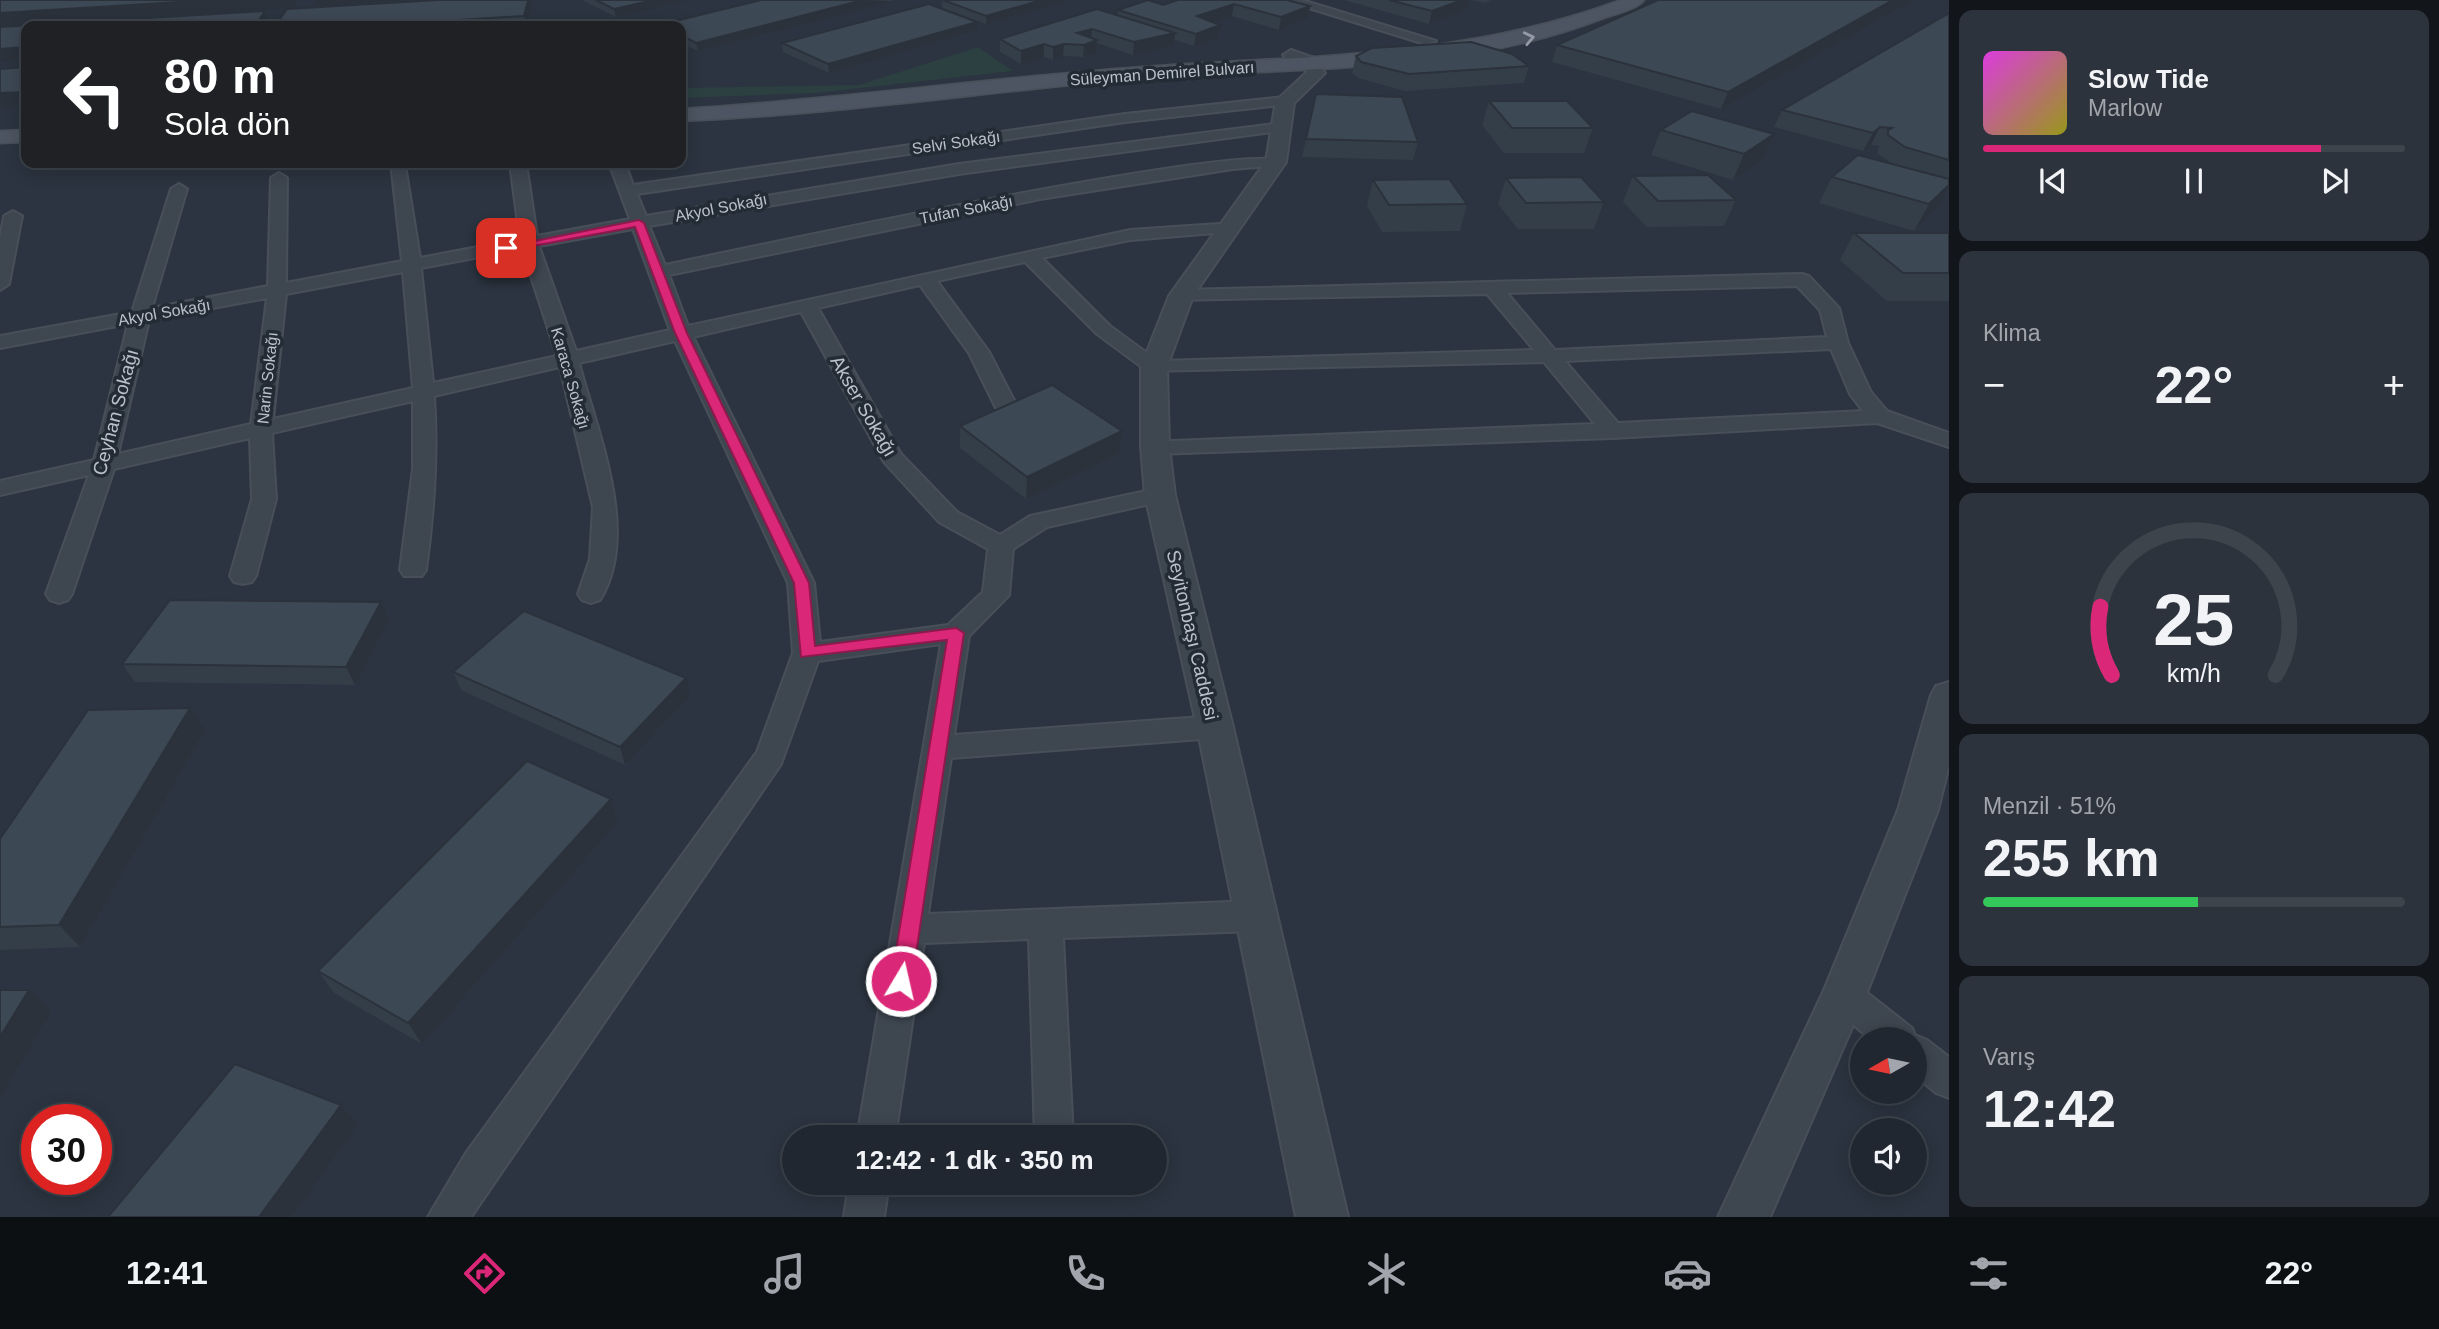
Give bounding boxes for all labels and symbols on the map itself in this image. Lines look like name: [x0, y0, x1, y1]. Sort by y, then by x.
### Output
one-way arrow: [1523, 31, 1535, 46]
street label: Süleyman Demirel Bulvarı: [1069, 59, 1255, 88]
street label: Selvi Sokağı: [911, 128, 1001, 157]
street label: Akyol Sokağı: [674, 190, 769, 225]
street label: Tufan Sokağı: [918, 192, 1014, 227]
pin: [476, 218, 536, 278]
street label: Akyol Sokağı: [117, 296, 212, 329]
street label: Karaca Sokağı: [548, 325, 593, 431]
street label: Narin Sokağı: [254, 331, 281, 425]
street label: Ceyhan Sokağı: [89, 347, 142, 478]
street label: Akser Sokağı: [826, 352, 901, 460]
street label: Seyitonbaşı Caddesi: [1163, 548, 1222, 722]
position arrow: [864, 944, 938, 1018]
north arrow: [1850, 1027, 1927, 1104]
speed limit sign: 30: [21, 1104, 112, 1195]

